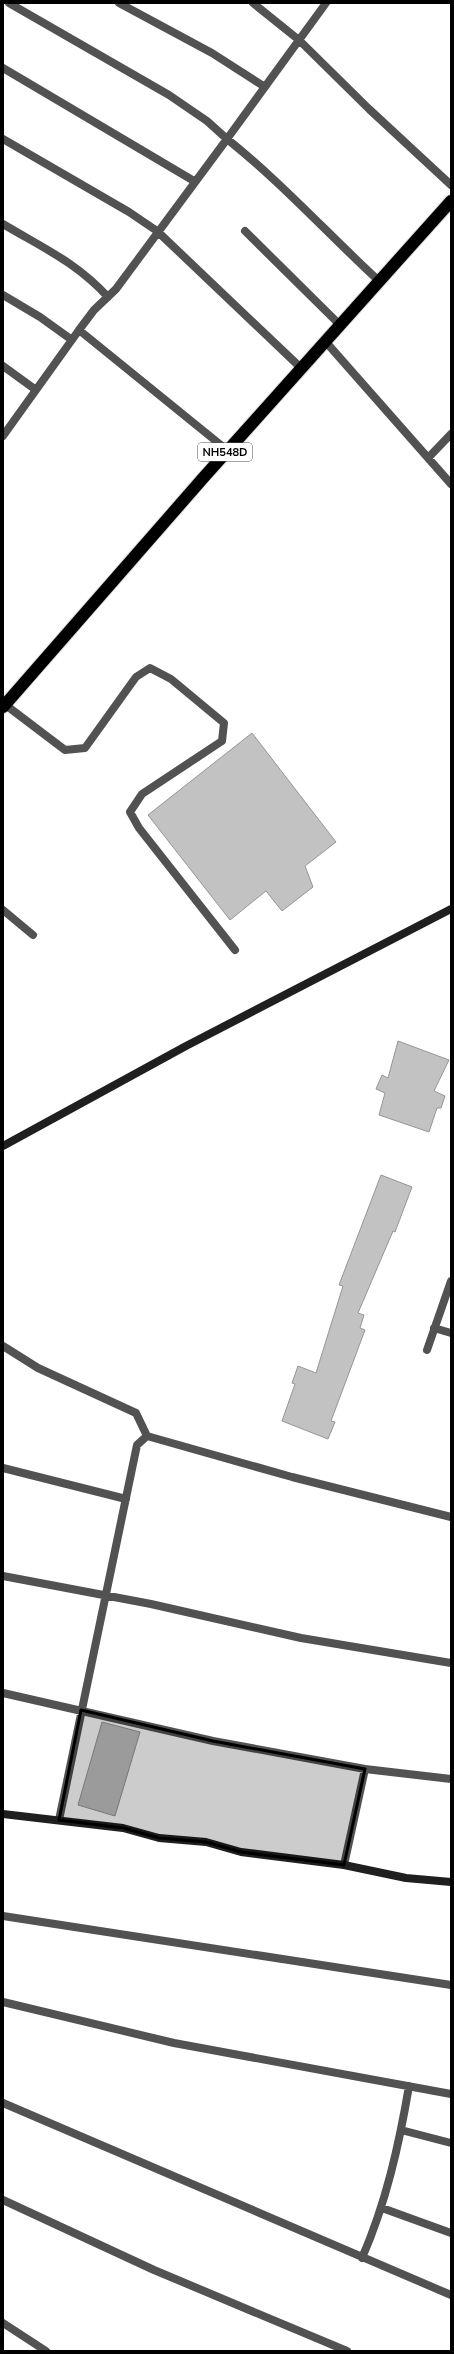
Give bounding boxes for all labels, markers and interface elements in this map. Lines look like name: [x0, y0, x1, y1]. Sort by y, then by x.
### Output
road number: NH548D: [198, 443, 252, 461]

